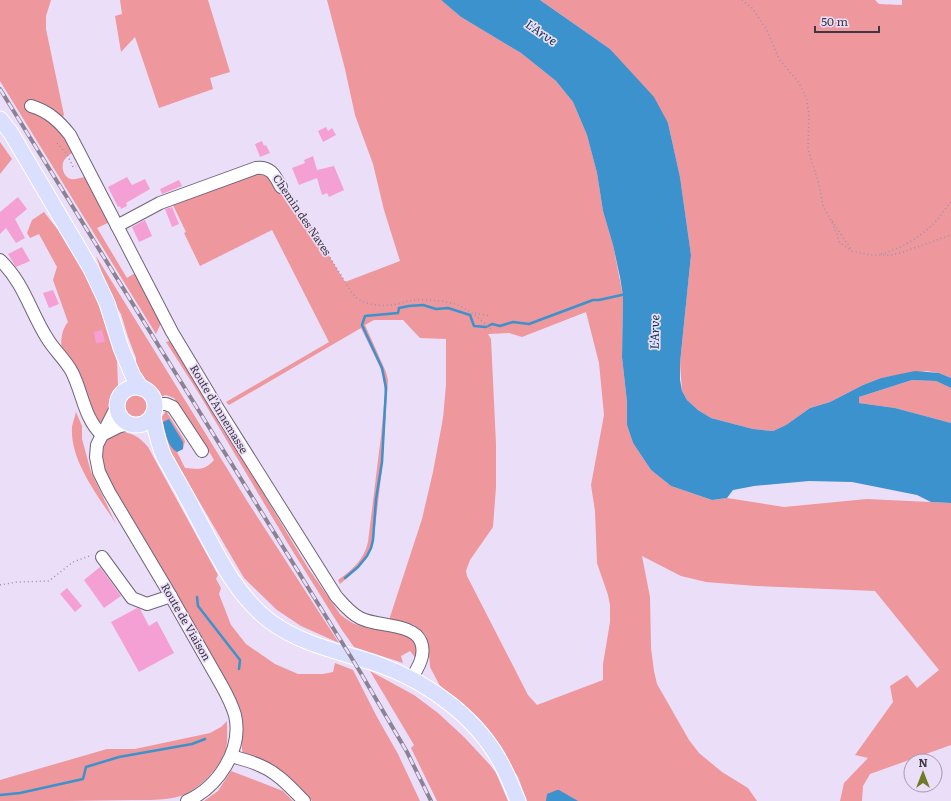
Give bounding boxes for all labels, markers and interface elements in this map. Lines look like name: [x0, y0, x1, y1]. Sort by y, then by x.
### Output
scale bar: [815, 8, 879, 34]
text: 50 m: [821, 12, 848, 30]
water label: L'Arve: [522, 15, 561, 49]
street label: Chemin des Naves: [270, 171, 336, 258]
water label: L'Arve: [645, 314, 663, 349]
street label: Route d'Annemasse: [187, 361, 253, 456]
street label: Route de Viaison: [158, 580, 216, 663]
north arrow: [903, 753, 943, 793]
text: N: [918, 754, 928, 770]

